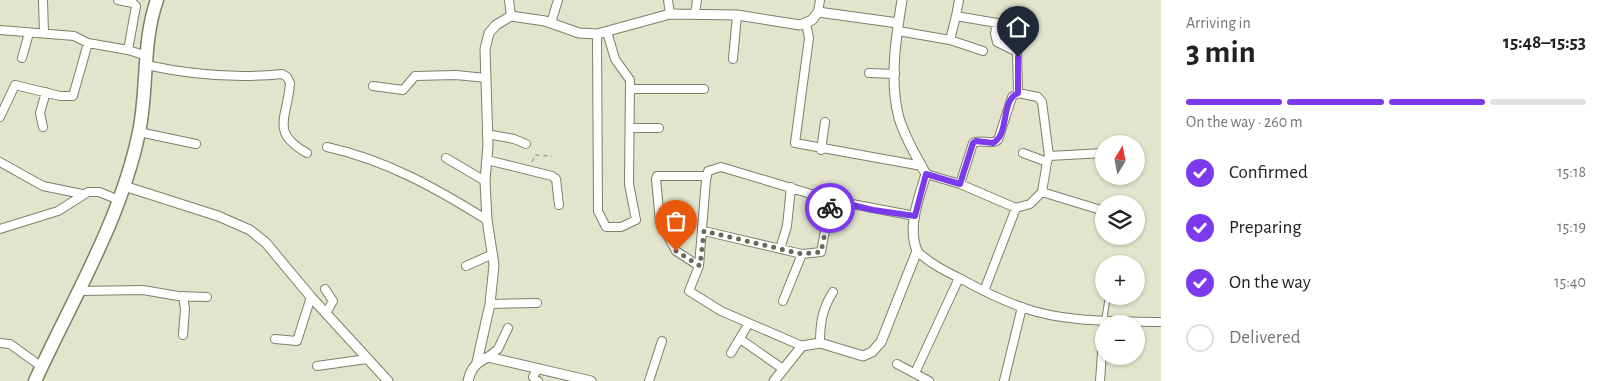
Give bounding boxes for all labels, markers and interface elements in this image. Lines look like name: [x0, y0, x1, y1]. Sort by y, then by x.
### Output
pin: [997, 6, 1039, 57]
icon: home: [1004, 13, 1032, 41]
text: Arriving in: [1186, 15, 1251, 31]
text: 15:48–15:53: [1503, 33, 1586, 52]
text: 3 min: [1186, 36, 1256, 68]
text: On the way · 260 m: [1186, 114, 1303, 130]
north arrow: [1095, 135, 1145, 185]
map controls: [1095, 135, 1145, 365]
icon: check: [1186, 159, 1214, 187]
text: Confirmed: [1229, 163, 1308, 182]
text: 15:18: [1557, 164, 1586, 180]
courier: [805, 183, 855, 233]
icon: bike: [816, 194, 844, 222]
button: layers: [1095, 195, 1145, 245]
pin: [655, 200, 697, 251]
icon: bag: [662, 207, 690, 235]
icon: check: [1186, 214, 1214, 242]
text: Preparing: [1229, 218, 1302, 237]
text: 15:19: [1557, 219, 1586, 235]
button: +: [1095, 255, 1145, 305]
icon: check: [1186, 269, 1214, 297]
text: On the way: [1229, 273, 1311, 292]
text: 15:40: [1554, 274, 1586, 290]
button: −: [1095, 315, 1145, 365]
text: Delivered: [1229, 328, 1301, 347]

